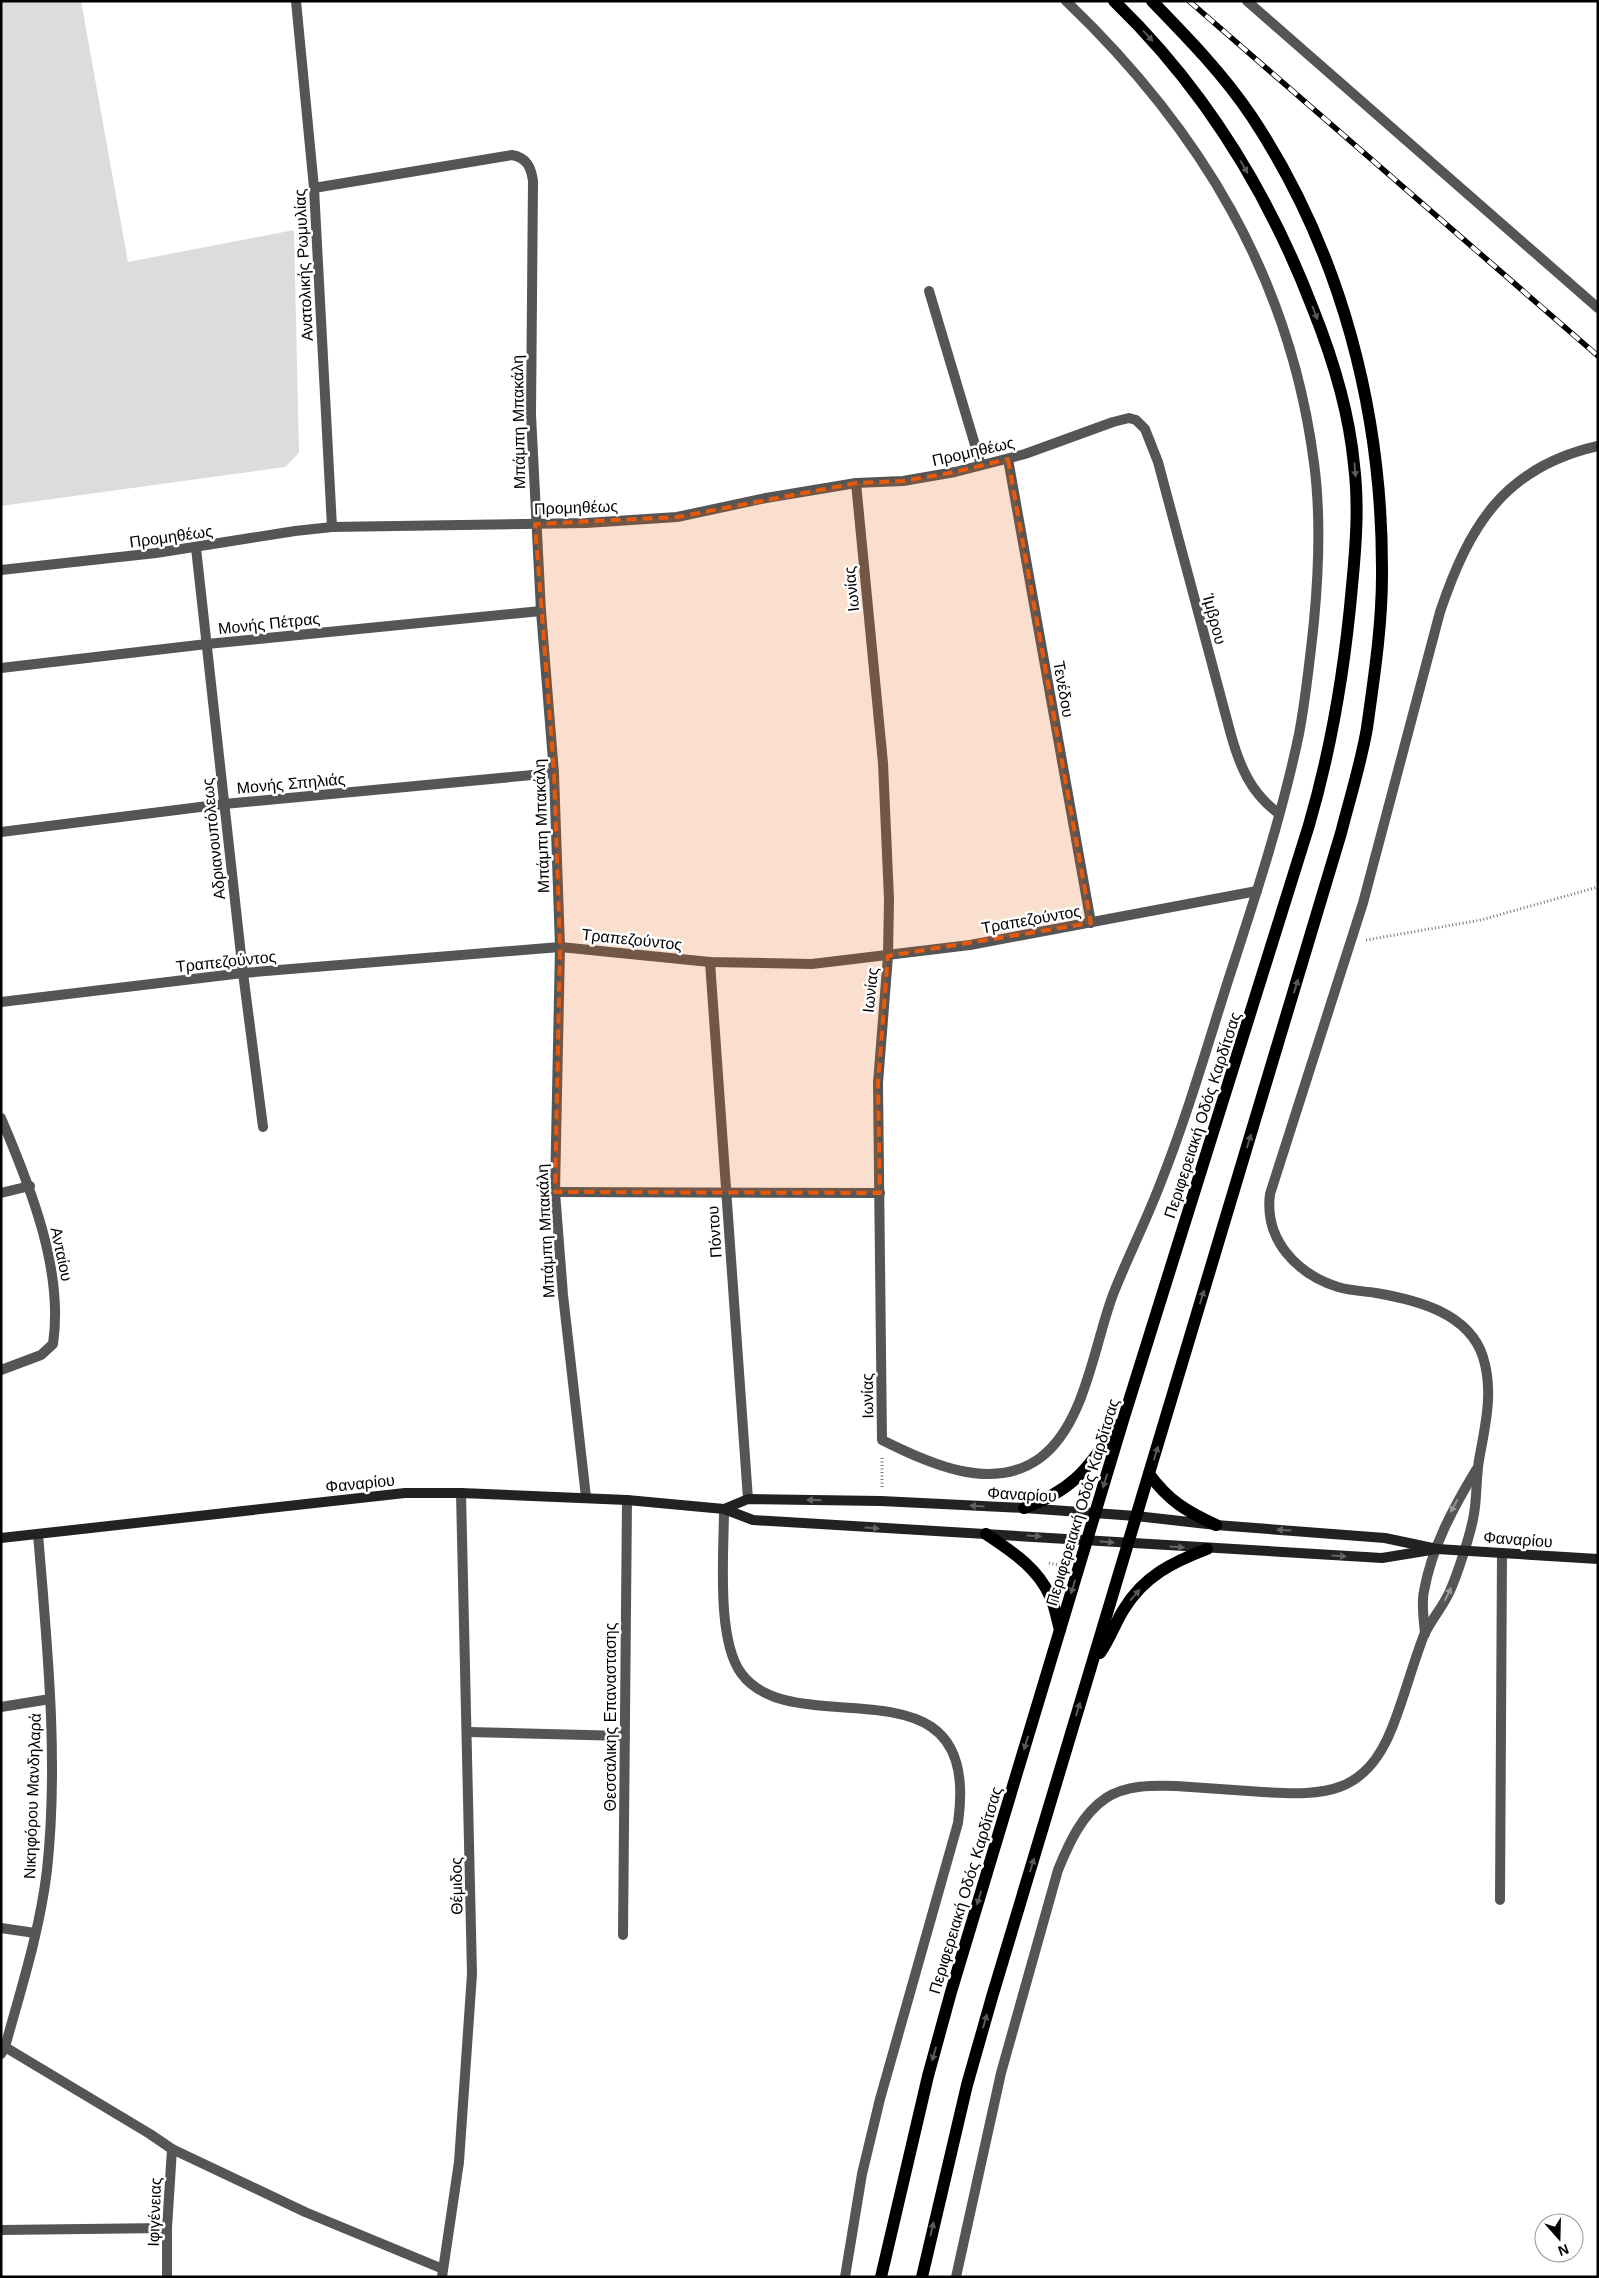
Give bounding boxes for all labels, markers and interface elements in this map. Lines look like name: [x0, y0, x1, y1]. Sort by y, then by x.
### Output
one-way arrow: [1142, 30, 1154, 42]
one-way arrow: [1240, 160, 1249, 174]
street label: Ανατολικής Ρωμυλίας: [291, 188, 316, 342]
one-way arrow: [1311, 306, 1319, 321]
street label: Μπάμπη Μπακάλη: [509, 355, 528, 489]
street label: Προμηθέως: [930, 434, 1016, 469]
one-way arrow: [1351, 462, 1359, 478]
street label: Προμηθέως: [534, 498, 619, 517]
street label: Προμηθέως: [128, 522, 214, 551]
street label: Ιωνίας: [841, 565, 862, 612]
street label: Ίμβρου: [1199, 591, 1229, 646]
street label: Μονής Πέτρας: [217, 610, 321, 637]
street label: Τενέδου: [1050, 660, 1077, 719]
street label: Μπάμπη Μπακάλη: [531, 759, 552, 893]
street label: Μονής Σπηλιάς: [236, 770, 346, 797]
street label: Αδριανουπόλεως: [199, 777, 228, 901]
street label: Τραπεζούντος: [980, 902, 1083, 938]
street label: Τραπεζούντος: [581, 926, 683, 954]
street label: Τραπεζούντος: [175, 948, 277, 976]
street label: Ιωνίας: [860, 966, 881, 1014]
one-way arrow: [1292, 978, 1300, 993]
street label: Περιφερειακή Οδός Καρδίτσας: [1161, 1010, 1244, 1220]
one-way arrow: [1246, 1134, 1254, 1149]
street label: Μπάμπη Μπακάλη: [533, 1163, 558, 1298]
street label: Πόντου: [704, 1205, 725, 1259]
street label: Ανταίου: [47, 1225, 76, 1283]
one-way arrow: [1199, 1289, 1207, 1304]
street label: Ιωνίας: [859, 1373, 876, 1419]
street label: Περιφερειακή Οδός Καρδίτσας: [1043, 1396, 1122, 1608]
one-way arrow: [1152, 1445, 1160, 1460]
street label: Φαναρίου: [325, 1471, 396, 1496]
one-way arrow: [1101, 1473, 1109, 1488]
street label: Φαναρίου: [987, 1484, 1057, 1505]
one-way arrow: [806, 1496, 822, 1504]
one-way arrow: [1450, 1499, 1458, 1514]
one-way arrow: [969, 1502, 985, 1510]
one-way arrow: [864, 1524, 880, 1532]
one-way arrow: [1276, 1526, 1292, 1534]
street label: Φαναρίου: [1483, 1529, 1553, 1550]
one-way arrow: [1026, 1533, 1042, 1541]
one-way arrow: [1100, 1538, 1116, 1546]
one-way arrow: [1169, 1544, 1185, 1552]
one-way arrow: [1331, 1552, 1347, 1560]
one-way arrow: [1069, 1580, 1077, 1595]
one-way arrow: [1444, 1587, 1452, 1601]
one-way arrow: [1129, 1589, 1141, 1601]
street label: Θεσσαλικης Επαναστασης: [602, 1622, 619, 1811]
one-way arrow: [1075, 1702, 1083, 1717]
street label: Νικηφόρου Μανδηλαρά: [21, 1713, 44, 1879]
one-way arrow: [1022, 1735, 1030, 1750]
street label: Περιφερειακή Οδός Καρδίτσας: [926, 1784, 1005, 1996]
street label: Θέμιδος: [447, 1857, 466, 1915]
one-way arrow: [1028, 1857, 1036, 1872]
one-way arrow: [975, 1891, 983, 1906]
one-way arrow: [982, 2013, 990, 2028]
one-way arrow: [929, 2047, 937, 2062]
street label: Ιφιγένειας: [145, 2177, 164, 2247]
north arrow: [1534, 2213, 1584, 2263]
one-way arrow: [928, 2222, 936, 2237]
text: N: [1556, 2241, 1571, 2259]

